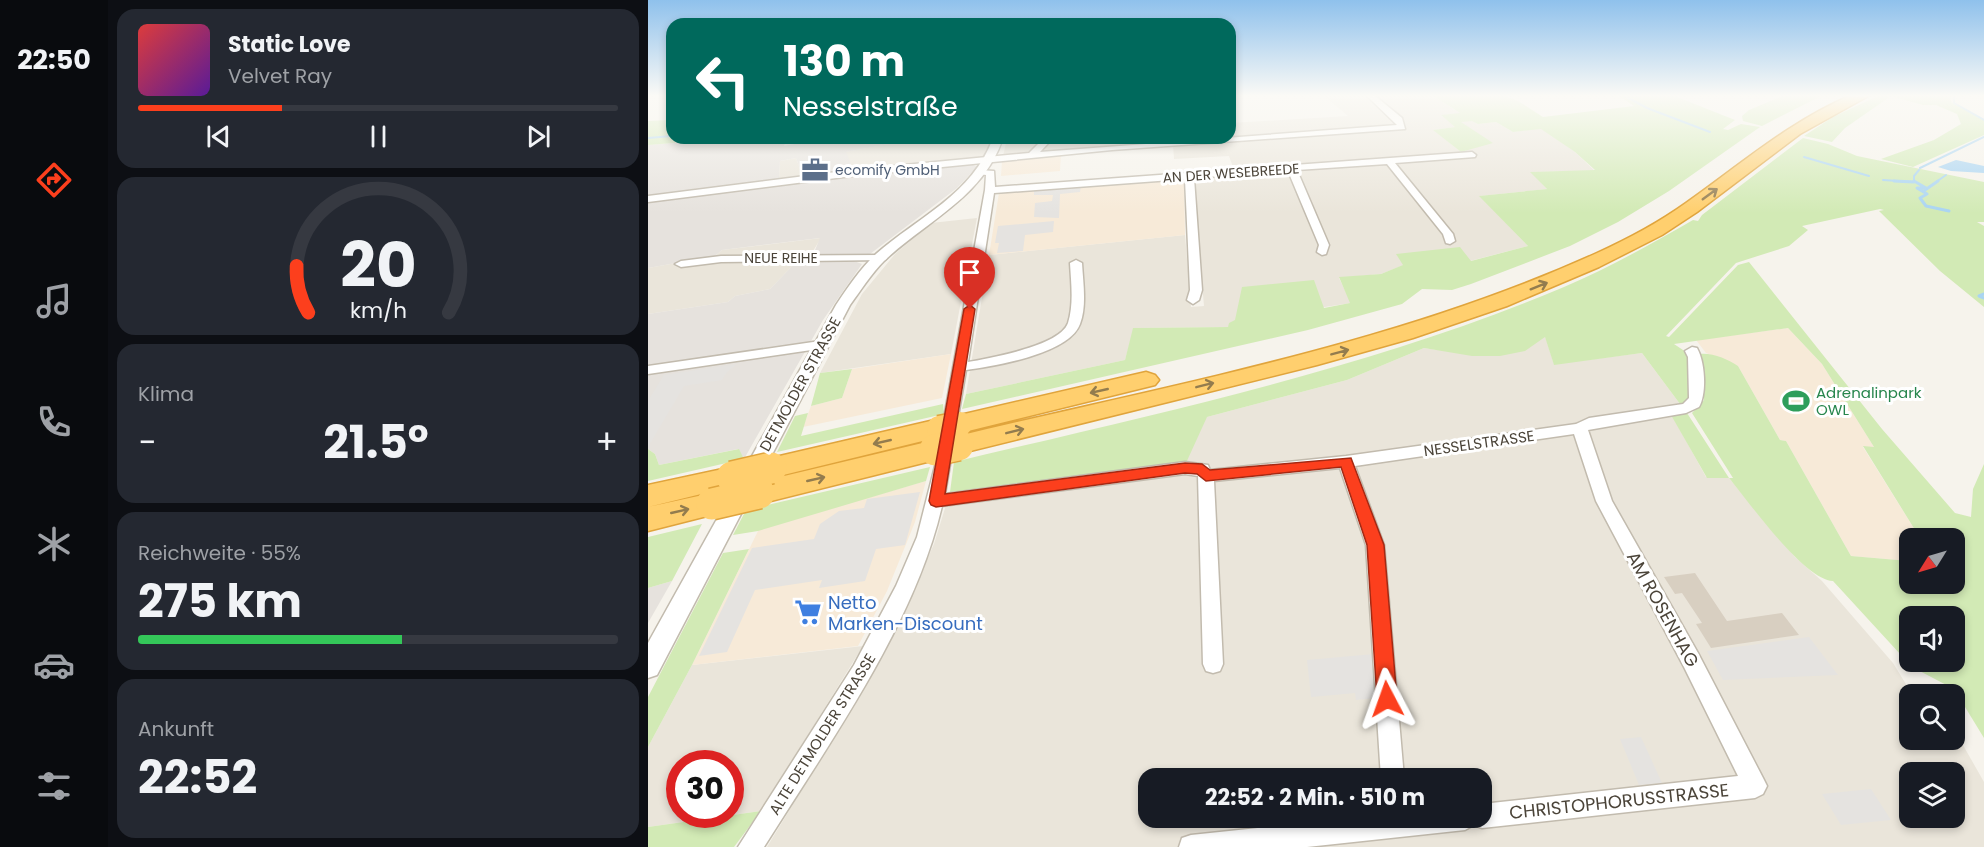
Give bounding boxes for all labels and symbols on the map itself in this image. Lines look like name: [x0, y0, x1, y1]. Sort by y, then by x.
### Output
office icon: ecomify GmbH: [800, 155, 830, 185]
street label: AN DER WESEBREEDE: [1162, 158, 1300, 188]
place label: ecomify GmbH: [835, 160, 940, 180]
one-way arrow: [1701, 188, 1717, 200]
pin: [944, 247, 995, 309]
street label: NEUE REIHE: [744, 248, 818, 268]
one-way arrow: [1529, 280, 1547, 291]
street label: DETMOLDER STRASSE: [754, 313, 846, 455]
one-way arrow: [1331, 345, 1350, 357]
one-way arrow: [1195, 379, 1214, 391]
place label: Adrenalinpark OWL: [1816, 382, 1922, 420]
one-way arrow: [1089, 386, 1108, 398]
sports icon: Adrenalinpark OWL: [1781, 386, 1811, 416]
one-way arrow: [1005, 425, 1024, 436]
street label: NESSELSTRASSE: [1422, 425, 1536, 461]
one-way arrow: [873, 436, 892, 448]
one-way arrow: [806, 472, 825, 484]
one-way arrow: [670, 505, 689, 517]
north arrow: [1899, 528, 1965, 594]
street label: AM ROSENHAG: [1621, 547, 1705, 671]
place label: Netto Marken-Discount: [828, 590, 983, 636]
supermarket icon: Netto Marken-Discount: [793, 597, 823, 627]
street label: ALTE DETMOLDER STRASSE: [764, 649, 880, 819]
position arrow: [1355, 667, 1419, 731]
speed limit sign: 30: [666, 750, 744, 828]
street label: CHRISTOPHORUSSTRASSE: [1508, 777, 1730, 825]

